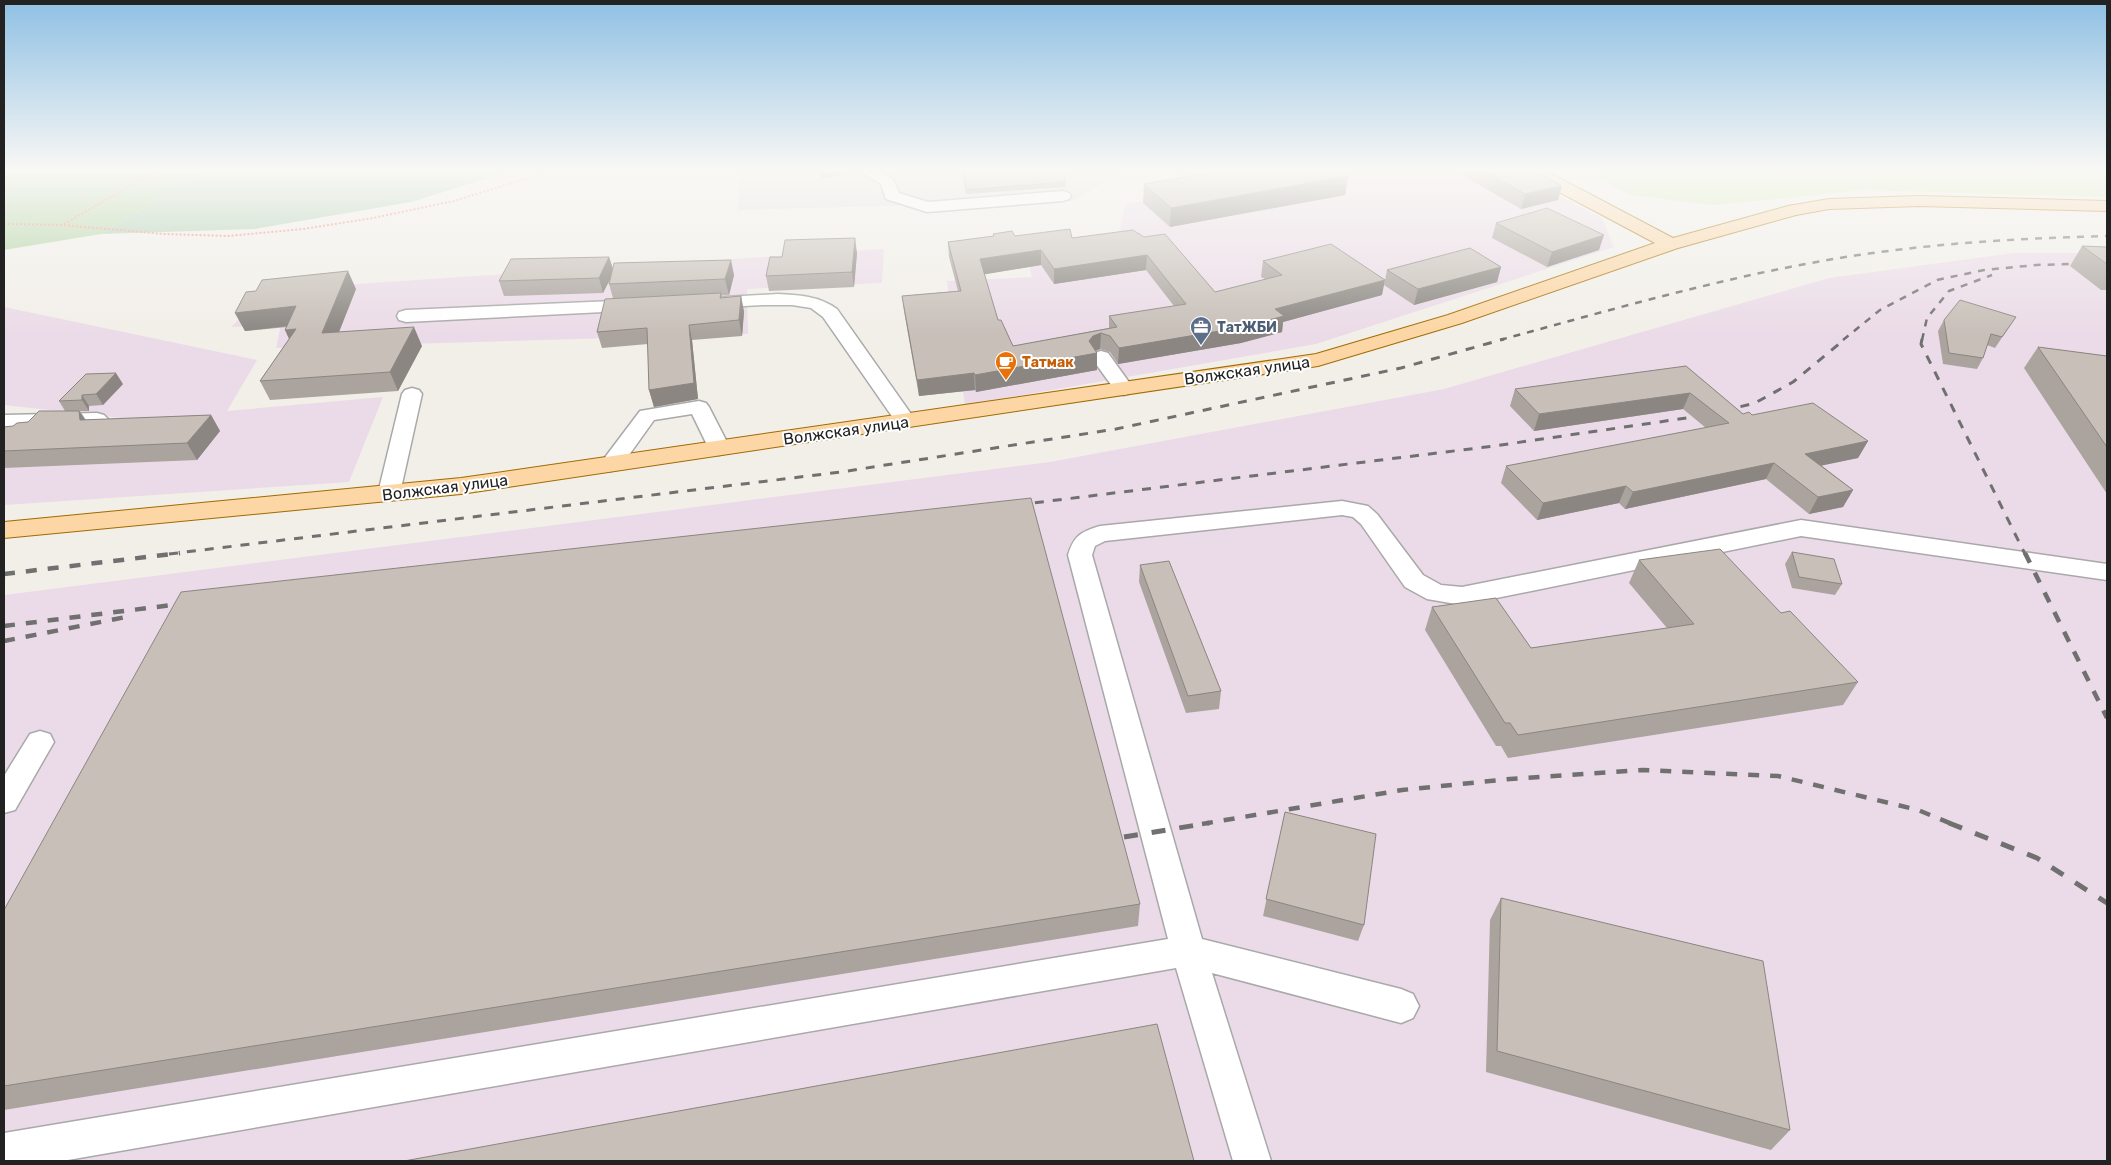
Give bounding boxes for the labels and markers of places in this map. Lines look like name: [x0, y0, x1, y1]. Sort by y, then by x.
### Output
office icon: ТатЖБИ: [1189, 315, 1213, 346]
place label: ТатЖБИ: [1217, 319, 1277, 336]
cafe icon: Татмак: [994, 350, 1018, 381]
place label: Татмак: [1022, 354, 1074, 371]

